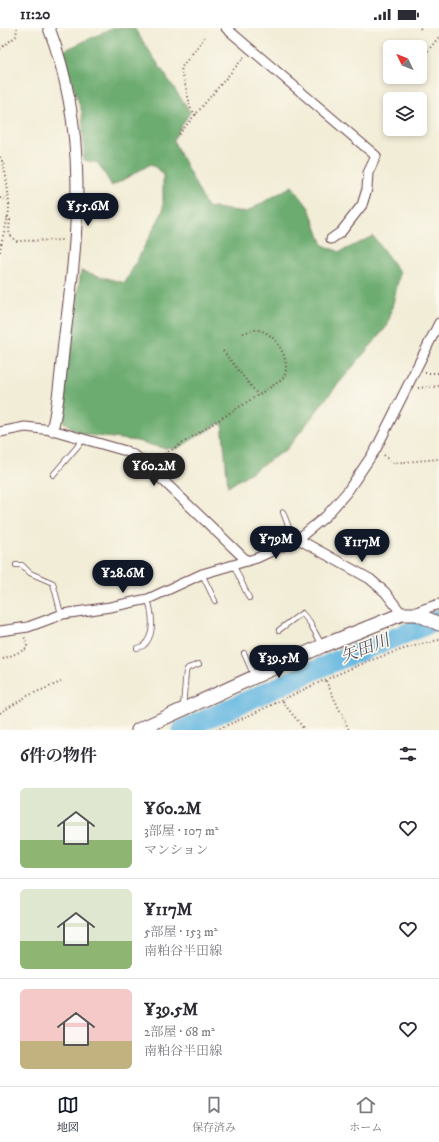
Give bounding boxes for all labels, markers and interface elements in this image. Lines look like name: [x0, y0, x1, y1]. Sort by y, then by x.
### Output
text: 11:20: [20, 5, 50, 24]
north arrow: [383, 40, 427, 84]
map controls: [383, 40, 427, 136]
button: layers: [383, 92, 427, 136]
pin: ¥55.6M: [55, 193, 121, 227]
text: ¥55.6M: [67, 198, 109, 214]
pin: ¥60.2M: [121, 453, 187, 487]
text: ¥60.2M: [132, 458, 176, 474]
pin: ¥79M: [252, 526, 300, 560]
pin: ¥117M: [334, 529, 390, 563]
text: ¥79M: [259, 531, 293, 547]
text: ¥117M: [343, 534, 381, 550]
pin: ¥28.6M: [90, 560, 156, 594]
text: ¥28.6M: [101, 565, 145, 581]
water label: 矢田川: [337, 629, 395, 668]
pin: ¥39.5M: [246, 645, 312, 679]
text: ¥39.5M: [258, 650, 300, 666]
icon: filters: [397, 743, 419, 765]
text: 6件の物件: [20, 745, 97, 767]
text: ¥60.2M: [144, 798, 201, 820]
icon: home: [52, 804, 100, 852]
icon: heart: [397, 817, 419, 839]
text: 3部屋 · 107 m²: [144, 823, 219, 839]
text: マンション: [144, 842, 208, 858]
text: ¥117M: [144, 899, 192, 921]
icon: home: [52, 905, 100, 953]
icon: heart: [397, 918, 419, 940]
text: 5部屋 · 153 m²: [144, 924, 218, 940]
text: 南粕谷半田線: [144, 943, 222, 959]
text: ¥39.5M: [144, 999, 198, 1021]
icon: home: [52, 1005, 100, 1053]
icon: heart: [397, 1018, 419, 1040]
text: 2部屋 · 68 m²: [144, 1024, 215, 1040]
text: 南粕谷半田線: [144, 1043, 222, 1059]
tab: 地図: [57, 1094, 79, 1135]
tab: 保存済み: [192, 1094, 236, 1135]
tab: ホーム: [349, 1094, 382, 1135]

